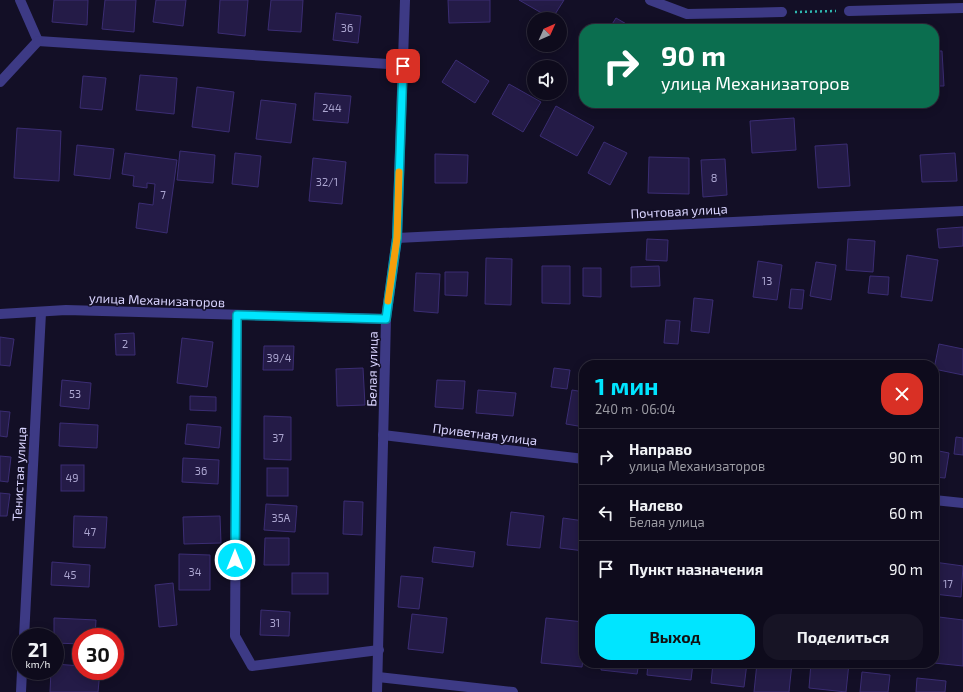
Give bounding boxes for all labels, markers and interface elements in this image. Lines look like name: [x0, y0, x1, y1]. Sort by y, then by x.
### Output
north arrow: [527, 12, 567, 52]
map controls: [527, 12, 567, 100]
house number: 36: [341, 21, 353, 34]
text: 90 m: [661, 38, 726, 72]
icon: right: [595, 40, 647, 92]
pin: [386, 49, 420, 83]
icon: arrive: [392, 55, 414, 77]
button: sound: [527, 60, 567, 100]
text: улица Механизаторов: [661, 72, 850, 94]
house number: 244: [322, 101, 342, 114]
house number: 8: [711, 171, 717, 184]
house number: 32/1: [316, 175, 338, 188]
house number: 7: [160, 188, 166, 201]
street label: Почтовая улица: [630, 200, 728, 222]
house number: 13: [762, 274, 772, 287]
street label: улица Механизаторов: [89, 290, 225, 310]
street label: Белая улица: [363, 331, 381, 407]
house number: 2: [122, 337, 128, 350]
house number: 39/4: [267, 351, 292, 364]
text: 1 мин: [595, 371, 659, 400]
button: close: [881, 373, 923, 415]
house number: 53: [69, 387, 81, 400]
text: 240 m · 06:04: [595, 401, 675, 417]
street label: Приветная улица: [432, 420, 538, 448]
street label: Тенистая улица: [9, 426, 29, 522]
house number: 37: [272, 431, 284, 444]
text: Направо: [629, 440, 692, 458]
icon: right: [595, 446, 617, 468]
text: 90 m: [889, 448, 923, 466]
text: улица Механизаторов: [629, 458, 765, 474]
house number: 36: [195, 464, 207, 477]
house number: 49: [65, 471, 79, 484]
text: Налево: [629, 496, 683, 514]
icon: left: [595, 502, 617, 524]
text: 60 m: [889, 504, 923, 522]
house number: 35А: [272, 511, 291, 524]
text: Белая улица: [629, 514, 705, 530]
house number: 47: [84, 525, 97, 538]
position arrow: [214, 539, 256, 581]
icon: arrive: [595, 558, 617, 580]
text: Пункт назначения: [629, 560, 763, 578]
text: 90 m: [889, 560, 923, 578]
house number: 34: [189, 565, 202, 578]
house number: 45: [64, 568, 76, 581]
house number: 17: [943, 577, 953, 590]
button: Выход: [595, 614, 755, 660]
button: Поделиться: [763, 614, 923, 660]
house number: 31: [270, 616, 280, 629]
speed limit sign: 30: [72, 628, 124, 680]
text: 21: [28, 637, 48, 661]
text: km/h: [26, 658, 50, 670]

